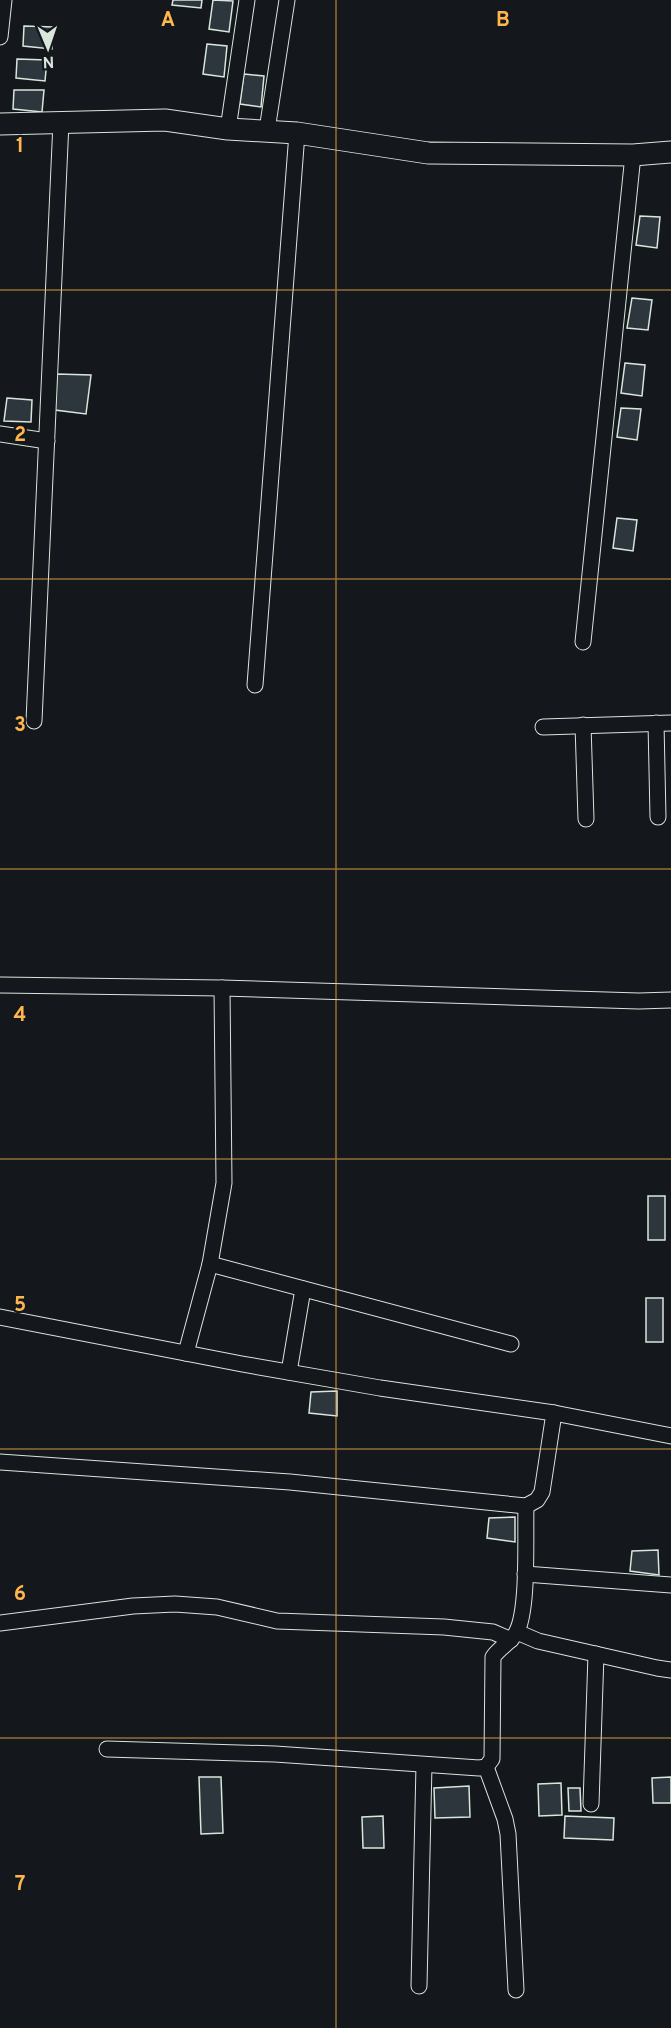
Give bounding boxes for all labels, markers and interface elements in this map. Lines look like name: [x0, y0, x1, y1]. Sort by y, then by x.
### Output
text: A: [161, 8, 175, 34]
text: B: [496, 8, 510, 34]
north arrow: [18, 18, 78, 78]
text: N: [42, 51, 55, 71]
text: 1: [16, 134, 24, 160]
text: 2: [14, 423, 26, 449]
text: 3: [14, 713, 26, 739]
text: 4: [14, 1003, 26, 1029]
text: 5: [14, 1293, 26, 1319]
text: 6: [14, 1582, 26, 1608]
text: 7: [15, 1872, 25, 1898]

